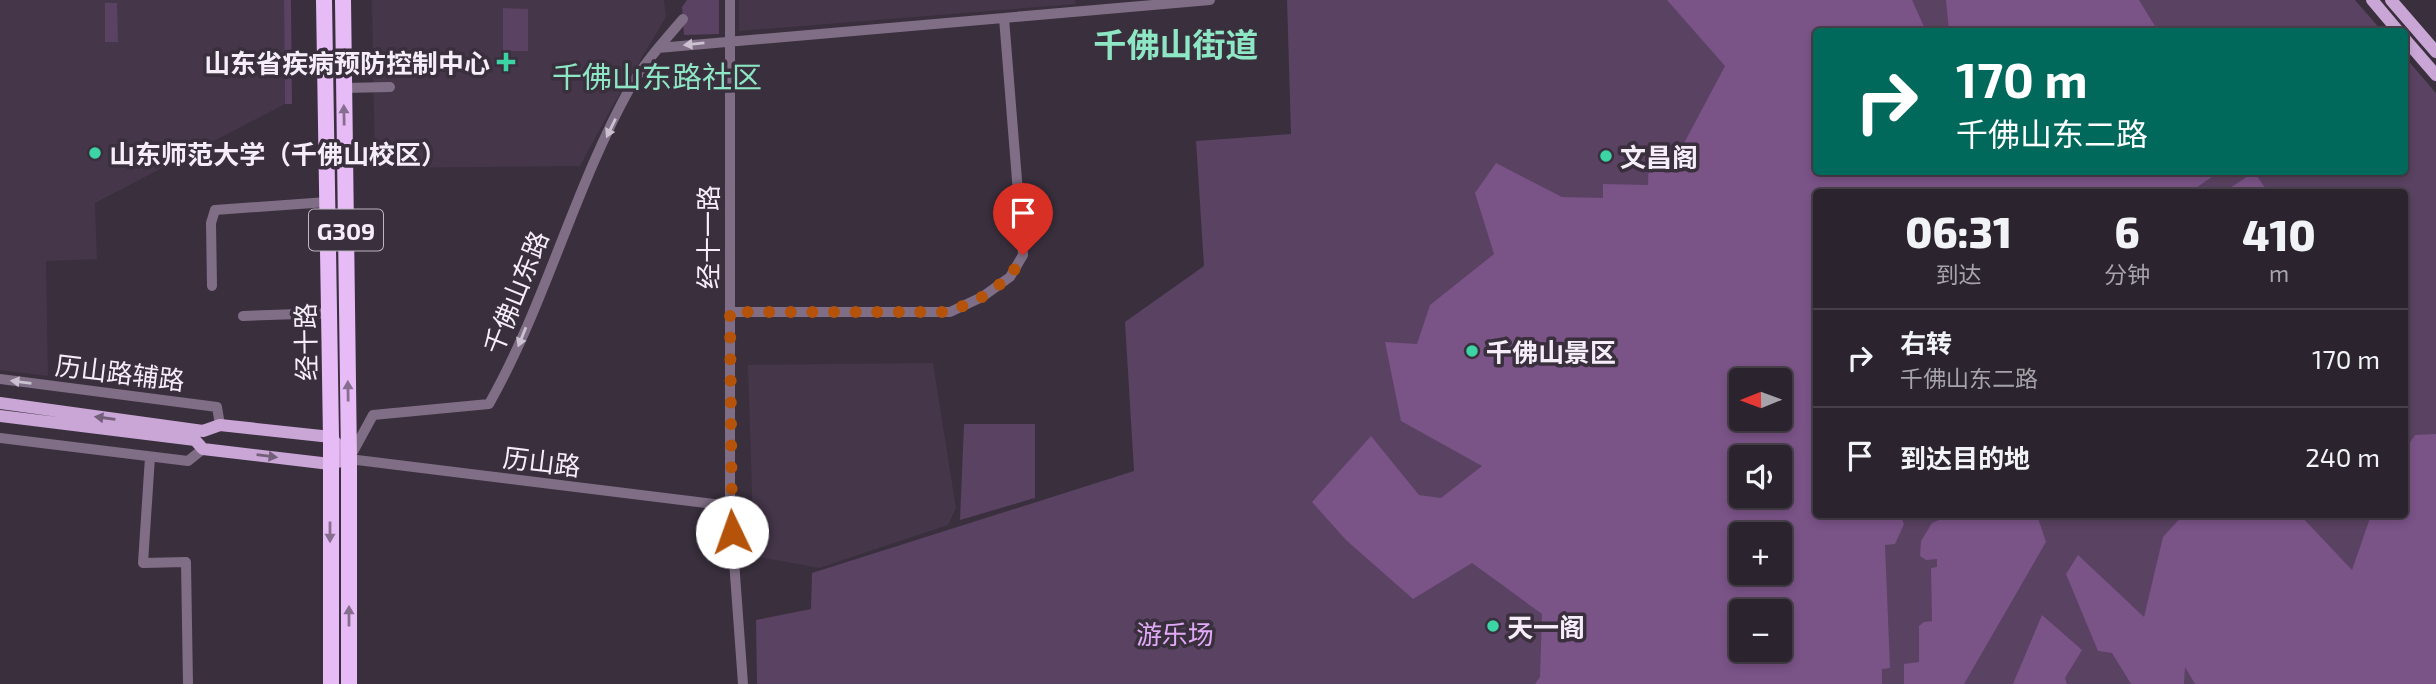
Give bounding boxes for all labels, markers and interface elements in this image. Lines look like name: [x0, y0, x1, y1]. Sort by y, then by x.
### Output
district label: 千佛山街道: [1094, 24, 1259, 64]
one-way arrow: [683, 39, 705, 50]
place label: 山东省疾病预防控制中心: [204, 47, 490, 78]
text: 170 m: [1956, 49, 2088, 108]
marker: 山东省疾病预防控制中心: [496, 52, 516, 72]
icon: right: [1841, 56, 1932, 147]
district label: 千佛山东路社区: [552, 58, 762, 94]
one-way arrow: [338, 103, 350, 125]
text: 千佛山东二路: [1956, 114, 2148, 152]
one-way arrow: [605, 118, 617, 138]
place label: 山东师范大学（千佛山校区）: [109, 138, 447, 169]
place label: 文昌阁: [1620, 141, 1698, 172]
marker: 山东师范大学（千佛山校区）: [87, 145, 103, 161]
marker: 文昌阁: [1598, 148, 1614, 164]
pin: [993, 183, 1053, 255]
street label: 经十一路: [692, 185, 723, 289]
icon: arrive: [1004, 194, 1042, 232]
text: 06:31: [1905, 206, 2012, 256]
text: 6: [2115, 206, 2140, 256]
text: 410: [2242, 209, 2316, 259]
road number: G309: [309, 210, 383, 250]
street label: 千佛山东路: [476, 226, 554, 358]
text: m: [2269, 259, 2289, 287]
text: 到达: [1936, 260, 1982, 288]
text: 分钟: [2104, 260, 2150, 288]
street label: 经十路: [289, 303, 321, 381]
one-way arrow: [517, 327, 528, 348]
text: 右转: [1900, 327, 1952, 358]
place label: 千佛山景区: [1486, 336, 1616, 367]
icon: right: [1841, 339, 1879, 377]
marker: 千佛山景区: [1464, 343, 1480, 359]
text: 170 m: [2312, 343, 2380, 374]
street label: 历山路辅路: [54, 349, 186, 395]
text: 千佛山东二路: [1900, 364, 2038, 392]
north arrow: [1729, 368, 1792, 430]
map controls: [1729, 368, 1792, 662]
one-way arrow: [10, 376, 32, 387]
one-way arrow: [342, 380, 354, 402]
one-way arrow: [94, 412, 116, 423]
icon: arrive: [1841, 437, 1879, 475]
street label: 历山路: [501, 441, 583, 481]
text: 240 m: [2305, 441, 2380, 472]
text: 到达目的地: [1900, 442, 2030, 473]
button: sound: [1729, 445, 1792, 508]
one-way arrow: [256, 451, 278, 462]
position arrow: [695, 495, 769, 569]
one-way arrow: [324, 522, 336, 544]
button: +: [1729, 522, 1792, 585]
button: −: [1729, 599, 1792, 662]
one-way arrow: [343, 605, 355, 627]
place label: 天一阁: [1507, 611, 1585, 642]
park label: 游乐场: [1136, 618, 1214, 649]
marker: 天一阁: [1485, 618, 1501, 634]

